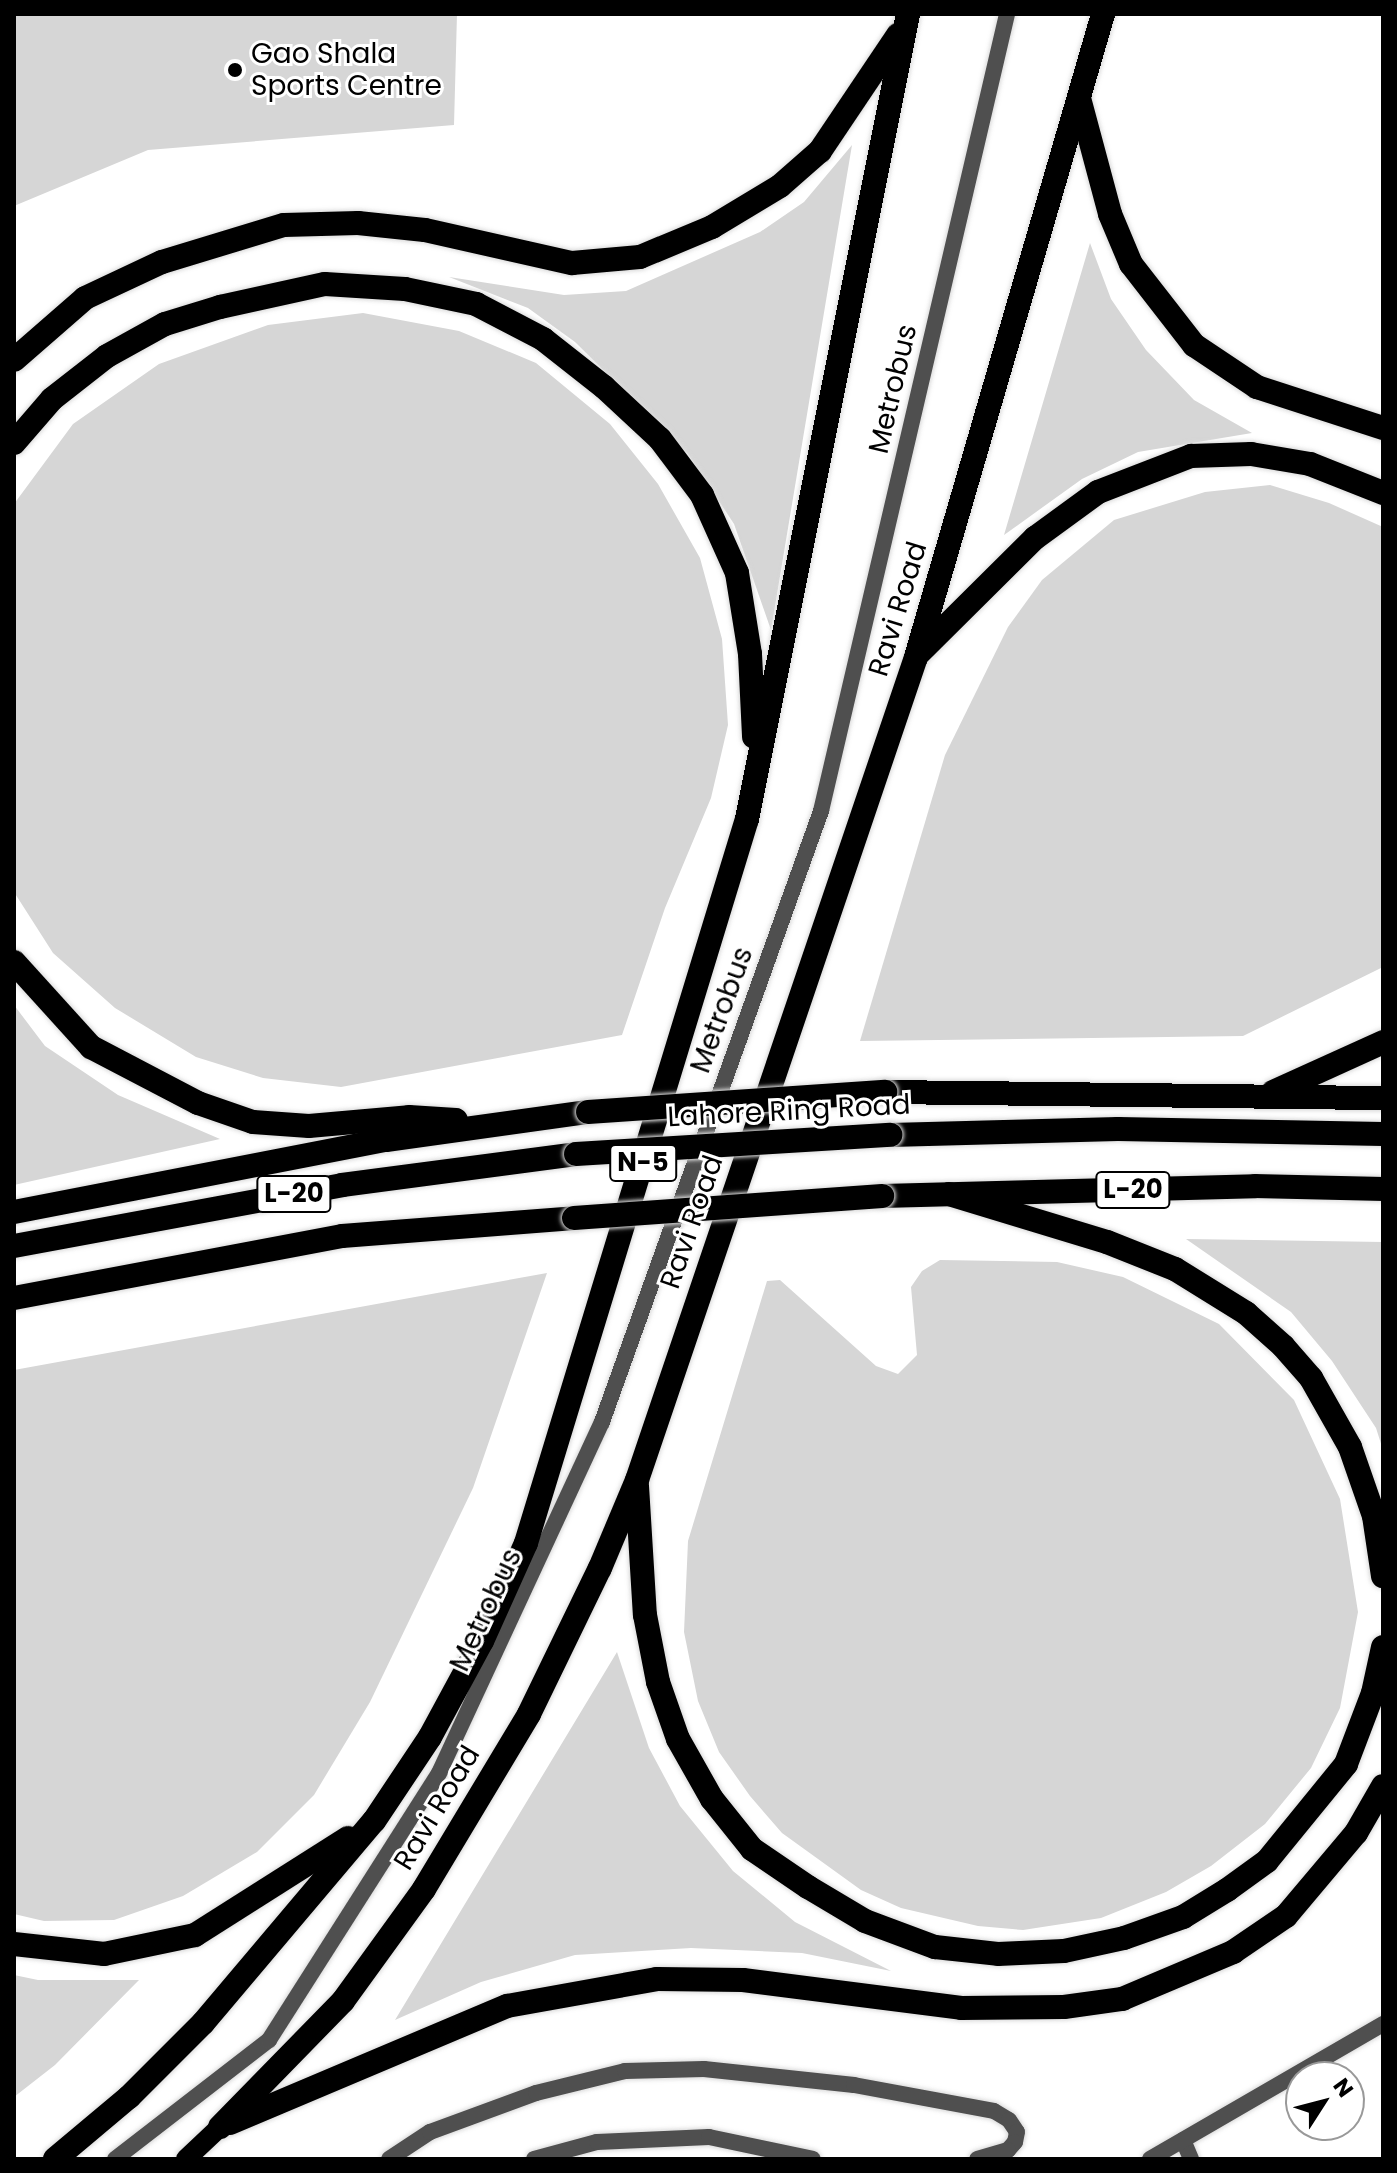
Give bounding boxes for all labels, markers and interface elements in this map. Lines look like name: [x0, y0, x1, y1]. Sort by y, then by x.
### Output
place label: Gao Shala Sports Centre: [251, 37, 442, 103]
marker: Gao Shala Sports Centre: [226, 61, 244, 79]
street label: Metrobus: [862, 321, 924, 457]
street label: Ravi Road: [862, 538, 934, 680]
street label: Metrobus: [684, 942, 760, 1078]
street label: Lahore Ring Road: [667, 1088, 911, 1134]
road number: N-5: [609, 1141, 677, 1185]
street label: Ravi Road: [654, 1151, 730, 1293]
road number: L-20: [1095, 1168, 1171, 1212]
road number: L-20: [256, 1172, 332, 1216]
street label: Metrobus: [443, 1543, 529, 1677]
street label: Ravi Road: [387, 1740, 487, 1876]
north arrow: [1285, 2061, 1365, 2141]
text: N: [1326, 2072, 1361, 2104]

